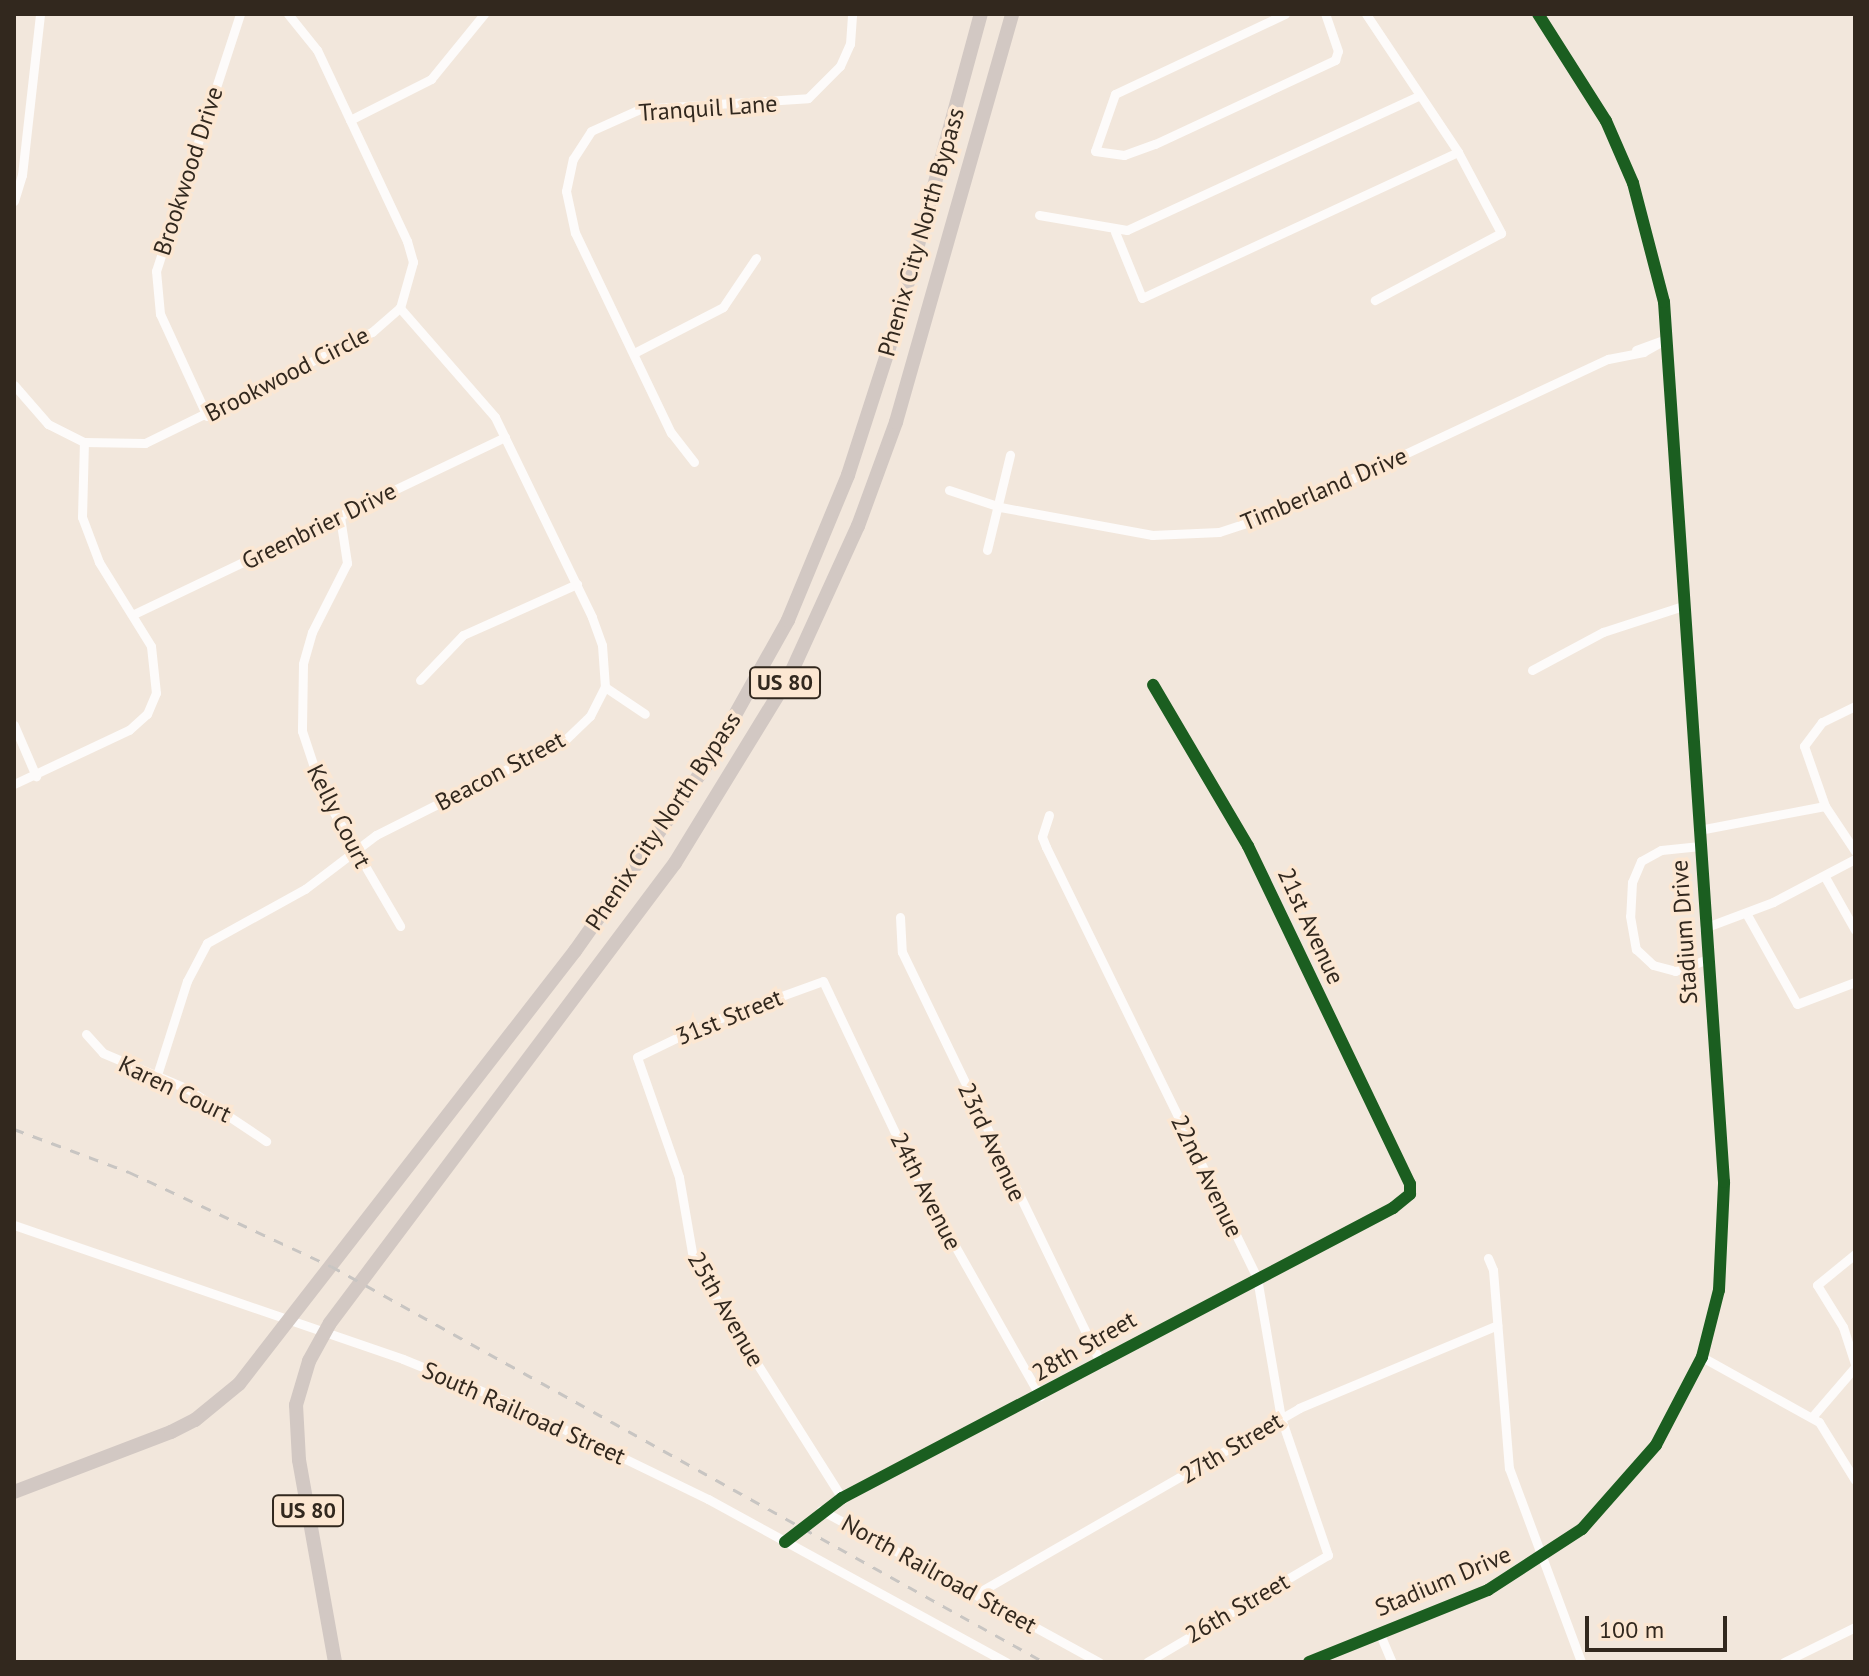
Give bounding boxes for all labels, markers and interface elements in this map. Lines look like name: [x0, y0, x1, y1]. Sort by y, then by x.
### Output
street label: Brookwood Drive: [147, 83, 229, 259]
street label: Tranquil Lane: [638, 89, 778, 127]
street label: Phenix City North Bypass: [871, 104, 971, 360]
street label: Brookwood Circle: [200, 320, 374, 428]
street label: Timberland Drive: [1237, 441, 1411, 537]
street label: Greenbrier Drive: [237, 476, 401, 576]
road number: US 80: [749, 665, 821, 701]
street label: Phenix City North Bypass: [579, 706, 747, 936]
street label: Beacon Street: [431, 725, 569, 817]
street label: Kelly Court: [301, 759, 377, 873]
street label: Stadium Drive: [1665, 859, 1703, 1005]
street label: 21st Avenue: [1271, 863, 1351, 989]
street label: 31st Street: [672, 983, 786, 1051]
street label: Karen Court: [114, 1049, 236, 1129]
street label: 23rd Avenue: [952, 1078, 1032, 1206]
street label: 22nd Avenue: [1165, 1110, 1249, 1242]
street label: 24th Avenue: [884, 1127, 968, 1255]
street label: 25th Avenue: [681, 1246, 771, 1372]
street label: 28th Street: [1027, 1305, 1141, 1387]
street label: South Railroad Street: [418, 1355, 630, 1471]
street label: 27th Street: [1174, 1406, 1288, 1490]
road number: US 80: [272, 1493, 344, 1529]
street label: North Railroad Street: [836, 1508, 1042, 1640]
street label: Stadium Drive: [1371, 1539, 1515, 1623]
street label: 26th Street: [1180, 1567, 1294, 1649]
scale bar: [1589, 1600, 1731, 1650]
text: 100 m: [1599, 1614, 1664, 1645]

